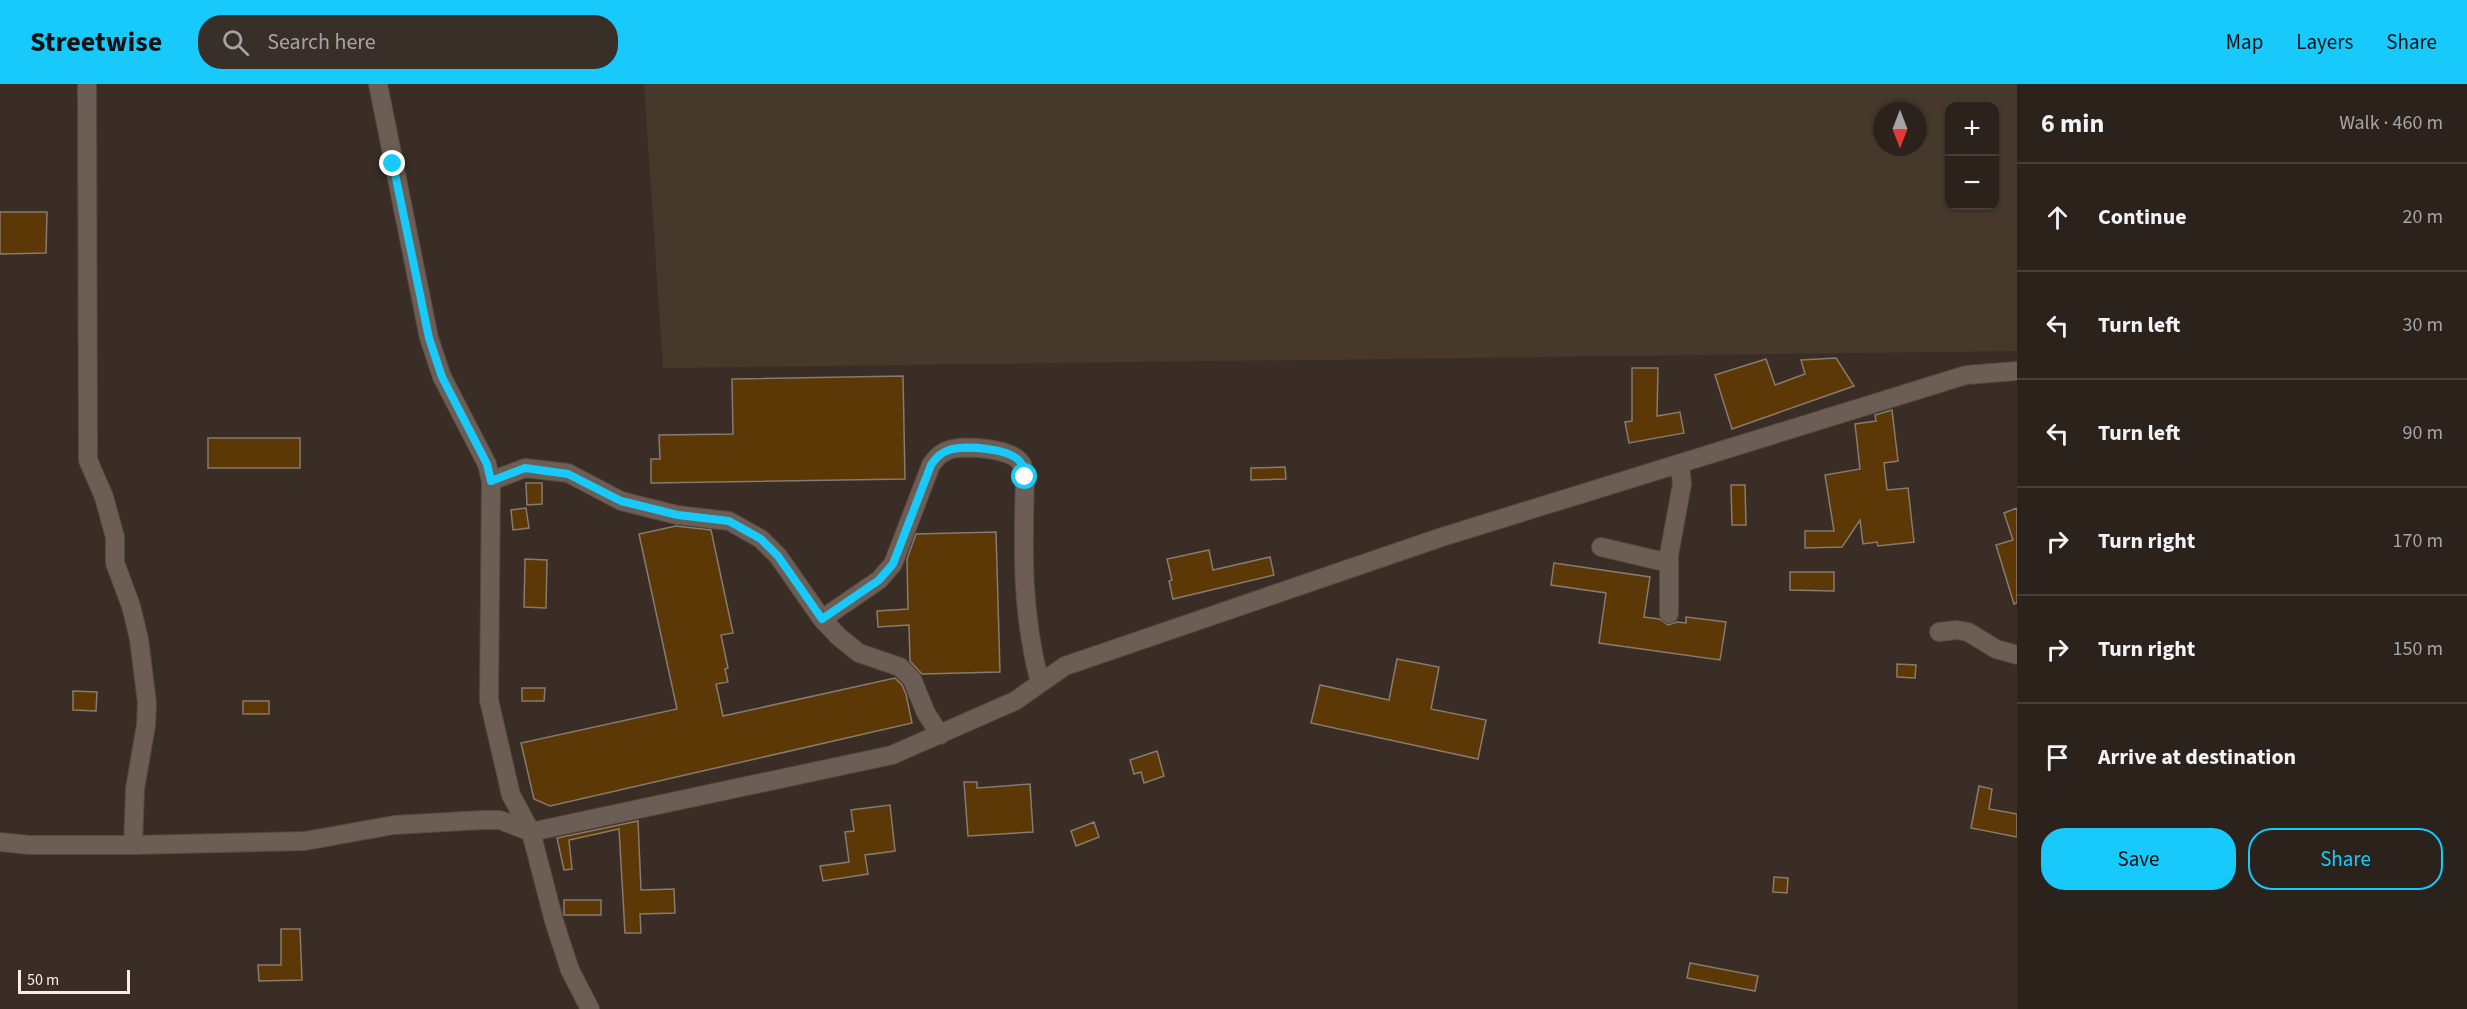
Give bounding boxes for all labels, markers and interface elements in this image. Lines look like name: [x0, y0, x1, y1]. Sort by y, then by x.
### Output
search box: [198, 15, 618, 69]
text: Streetwise: [30, 22, 162, 62]
icon: search: [219, 26, 252, 59]
text: Search here: [267, 26, 376, 58]
text: Map: [2226, 27, 2263, 57]
text: Layers: [2296, 27, 2353, 57]
text: Share: [2386, 27, 2437, 57]
north arrow: [1873, 102, 1927, 156]
map controls: [1945, 102, 1999, 210]
button: +: [1945, 102, 1999, 156]
text: 6 min: [2041, 105, 2104, 142]
text: Walk · 460 m: [2339, 109, 2443, 137]
route end: [379, 150, 405, 176]
button: −: [1945, 156, 1999, 210]
icon: ahead: [2041, 201, 2074, 234]
text: Continue: [2098, 201, 2187, 233]
text: 20 m: [2403, 203, 2443, 231]
icon: left: [2041, 309, 2074, 342]
text: Turn left: [2098, 309, 2180, 341]
text: 30 m: [2403, 311, 2443, 339]
icon: left: [2041, 417, 2074, 450]
text: Turn left: [2098, 417, 2180, 449]
text: 90 m: [2403, 419, 2443, 447]
route start: [1011, 463, 1037, 489]
icon: right: [2041, 525, 2074, 558]
text: Turn right: [2098, 525, 2195, 557]
text: 170 m: [2393, 527, 2443, 555]
icon: right: [2041, 633, 2074, 666]
text: Turn right: [2098, 633, 2195, 665]
text: 150 m: [2393, 635, 2443, 663]
icon: arrive: [2041, 741, 2074, 774]
text: Arrive at destination: [2098, 741, 2296, 773]
button: Save: [2041, 828, 2236, 890]
button: Share: [2248, 828, 2443, 890]
scale bar: [18, 967, 130, 994]
text: 50 m: [27, 969, 59, 991]

